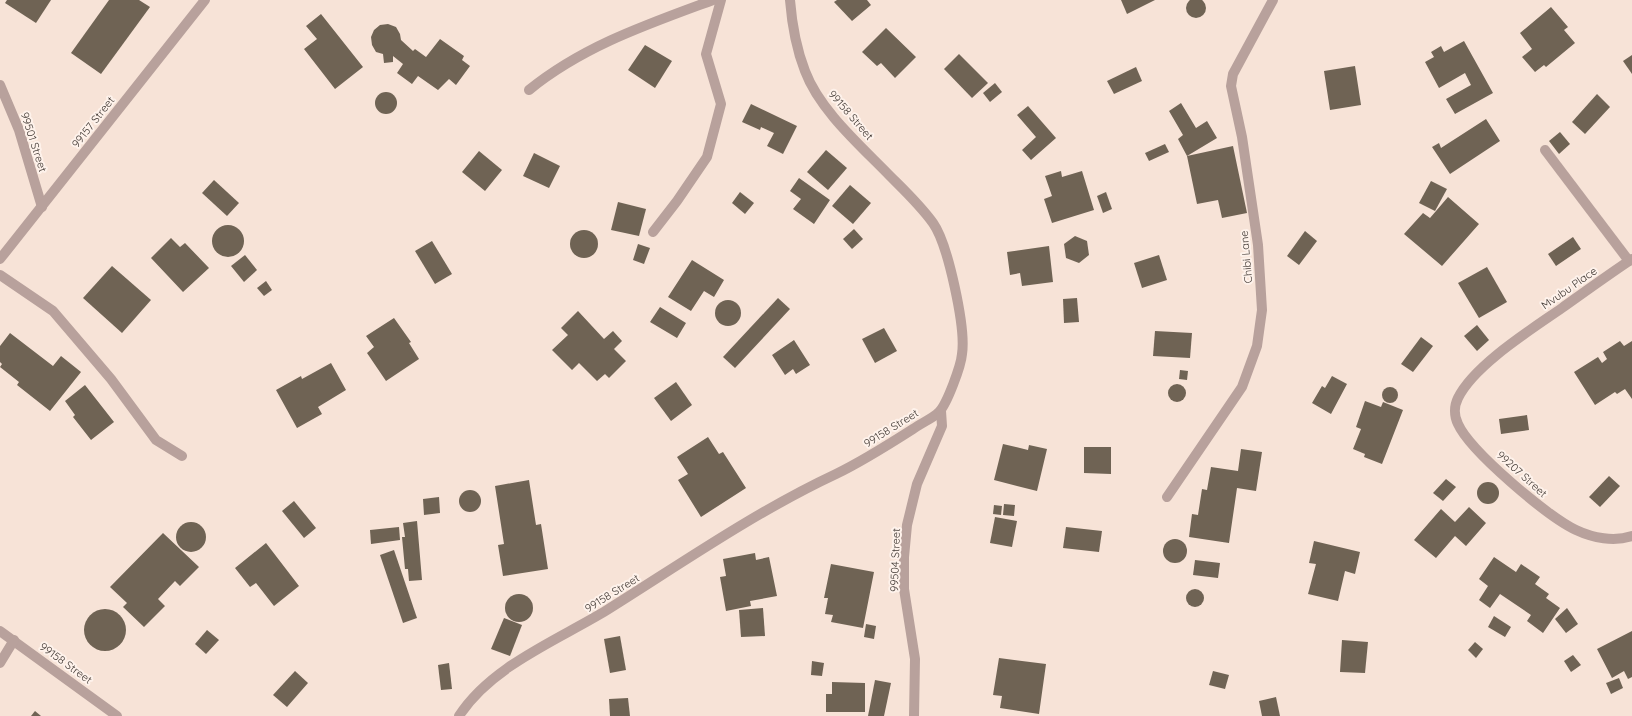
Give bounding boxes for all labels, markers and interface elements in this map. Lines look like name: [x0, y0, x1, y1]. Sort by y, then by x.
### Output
street label: 99158 Street: [826, 87, 877, 143]
street label: 99157 Street: [69, 93, 117, 150]
street label: 99501 Street: [18, 110, 50, 174]
street label: Chibi Lane: [1237, 230, 1255, 284]
street label: Mvubu Place: [1538, 264, 1600, 312]
street label: 99158 Street: [861, 406, 921, 450]
street label: 99207 Street: [1494, 448, 1550, 500]
street label: 99504 Street: [887, 528, 903, 592]
street label: 99158 Street: [582, 571, 642, 615]
street label: 99158 Street: [37, 639, 95, 687]

